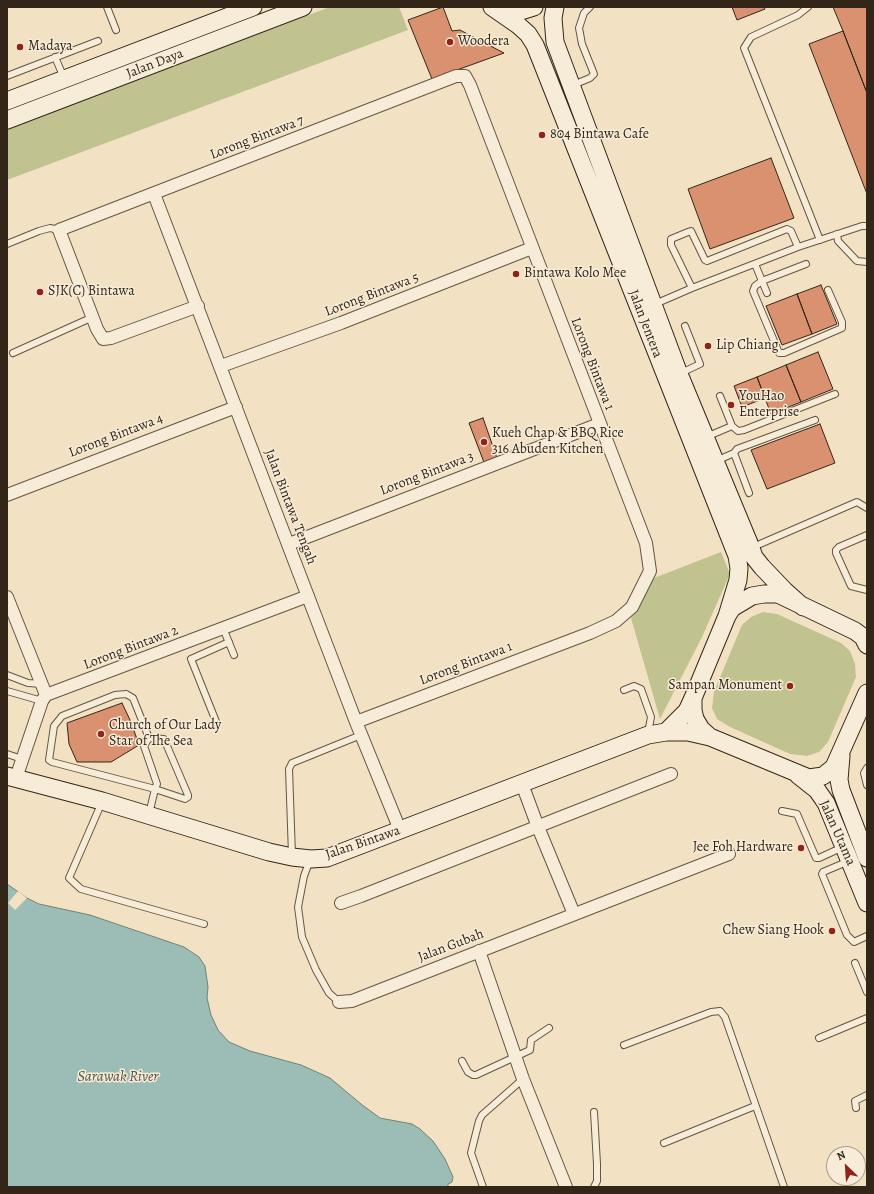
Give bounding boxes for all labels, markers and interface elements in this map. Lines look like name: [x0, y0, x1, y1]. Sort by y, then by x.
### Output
place label: Woodera: [458, 34, 509, 50]
marker: Woodera: [445, 37, 455, 47]
place label: Madaya: [28, 39, 73, 55]
marker: Madaya: [15, 42, 25, 52]
street label: Jalan Daya: [124, 45, 186, 83]
street label: Lorong Bintawa 7: [208, 112, 306, 164]
place label: 804 Bintawa Cafe: [550, 127, 649, 143]
marker: 804 Bintawa Cafe: [537, 130, 547, 140]
place label: Bintawa Kolo Mee: [524, 266, 626, 282]
street label: Lorong Bintawa 5: [323, 269, 421, 321]
marker: Bintawa Kolo Mee: [511, 269, 521, 279]
place label: SJK(C) Bintawa: [48, 284, 135, 300]
marker: SJK(C) Bintawa: [35, 287, 45, 297]
street label: Jalan Jentera: [624, 288, 666, 360]
street label: Lorong Bintawa 1: [567, 315, 617, 413]
place label: Lip Chiang: [716, 338, 779, 354]
marker: Lip Chiang: [703, 341, 713, 351]
place label: YouHao Enterprise: [739, 389, 799, 422]
marker: YouHao Enterprise: [726, 400, 736, 410]
street label: Lorong Bintawa 4: [66, 410, 166, 462]
place label: Kueh Chap & BBQ Rice 316 Abuden Kitchen: [492, 426, 624, 458]
marker: Kueh Chap & BBQ Rice 316 Abuden Kitchen: [479, 437, 489, 447]
street label: Jalan Bintawa Tengah: [260, 447, 320, 567]
street label: Lorong Bintawa 3: [378, 448, 476, 500]
street label: Lorong Bintawa 2: [81, 622, 181, 674]
street label: Lorong Bintawa 1: [417, 639, 515, 689]
place label: Sampan Monument: [668, 678, 782, 694]
marker: Sampan Monument: [785, 681, 795, 691]
place label: Church of Our Lady Star of The Sea: [109, 718, 221, 750]
marker: Church of Our Lady Star of The Sea: [96, 729, 106, 739]
street label: Jalan Utama: [815, 798, 859, 868]
street label: Jalan Bintawa: [323, 822, 403, 864]
place label: Jee Foh Hardware: [693, 840, 793, 856]
marker: Jee Foh Hardware: [796, 843, 806, 853]
place label: Chew Siang Hook: [722, 923, 824, 939]
street label: Jalan Gubah: [416, 926, 486, 966]
marker: Chew Siang Hook: [827, 926, 837, 936]
water label: Sarawak River: [78, 1068, 158, 1086]
north arrow: [826, 1146, 866, 1186]
text: N: [834, 1147, 848, 1164]

